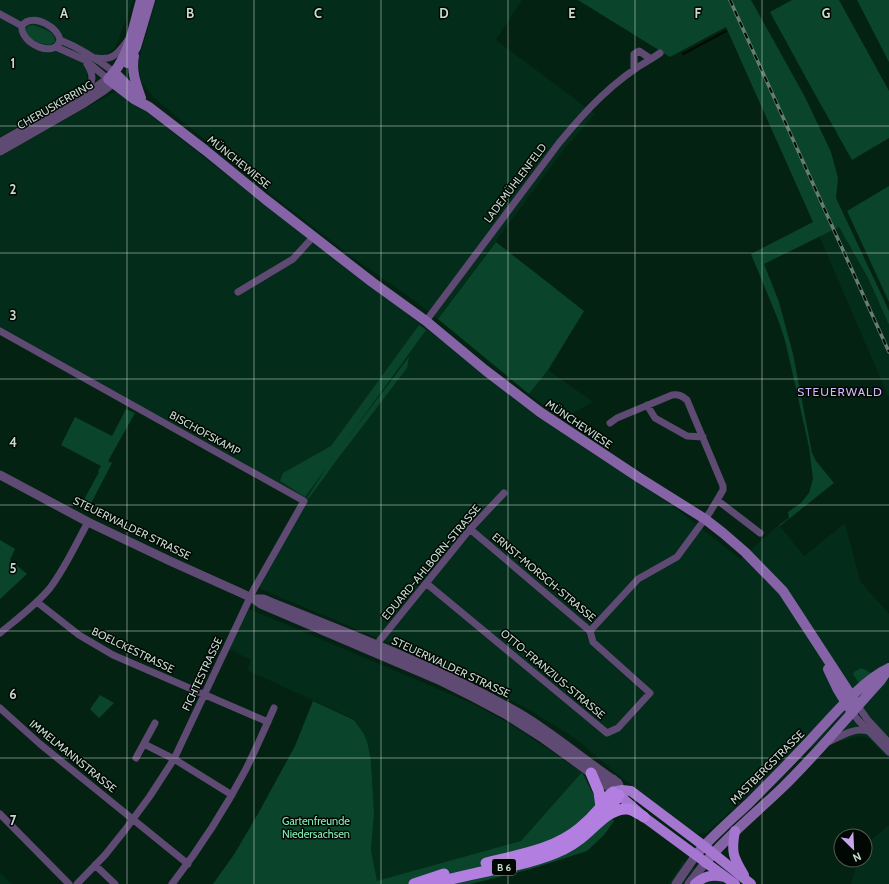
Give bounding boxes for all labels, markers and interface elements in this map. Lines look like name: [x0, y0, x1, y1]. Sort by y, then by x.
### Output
text: A: [60, 5, 69, 21]
text: B: [186, 5, 194, 21]
text: C: [314, 5, 322, 21]
text: D: [439, 5, 449, 21]
text: E: [568, 5, 576, 21]
text: F: [695, 5, 702, 21]
text: G: [822, 5, 831, 21]
text: 1: [11, 55, 15, 71]
street label: CHERUSKERRING: [15, 78, 95, 132]
street label: MÜNCHEWIESE: [205, 132, 273, 192]
street label: LADEMÜHLENFELD: [481, 141, 549, 225]
text: 2: [10, 181, 17, 197]
text: 3: [9, 307, 17, 323]
district label: STEUERWALD: [797, 384, 883, 399]
street label: MÜNCHEWIESE: [543, 397, 615, 451]
street label: BISCHOFSKAMP: [167, 408, 244, 459]
text: 4: [9, 434, 17, 450]
street label: STEUERWALDER STRASSE: [71, 493, 193, 563]
street label: EDUARD-AHLBORN-STRASSE: [379, 501, 483, 623]
street label: ERNST-MORSCH-STRASSE: [489, 530, 599, 624]
text: 5: [10, 560, 17, 576]
street label: BOELCKESTRASSE: [89, 624, 177, 676]
street label: OTTO-FRANZIUS-STRASSE: [498, 626, 608, 722]
street label: STEUERWALDER STRASSE: [389, 633, 513, 701]
street label: FICHTESTRASSE: [179, 635, 225, 713]
text: 6: [9, 686, 17, 702]
street label: IMMELMANNSTRASSE: [27, 717, 119, 795]
street label: MASTBERGSTRASSE: [727, 727, 807, 807]
text: 7: [10, 812, 17, 828]
park label: Gartenfreunde Niedersachsen: [282, 814, 350, 841]
north arrow: [833, 828, 873, 868]
text: N: [851, 849, 863, 865]
road number: B 6: [492, 859, 516, 875]

